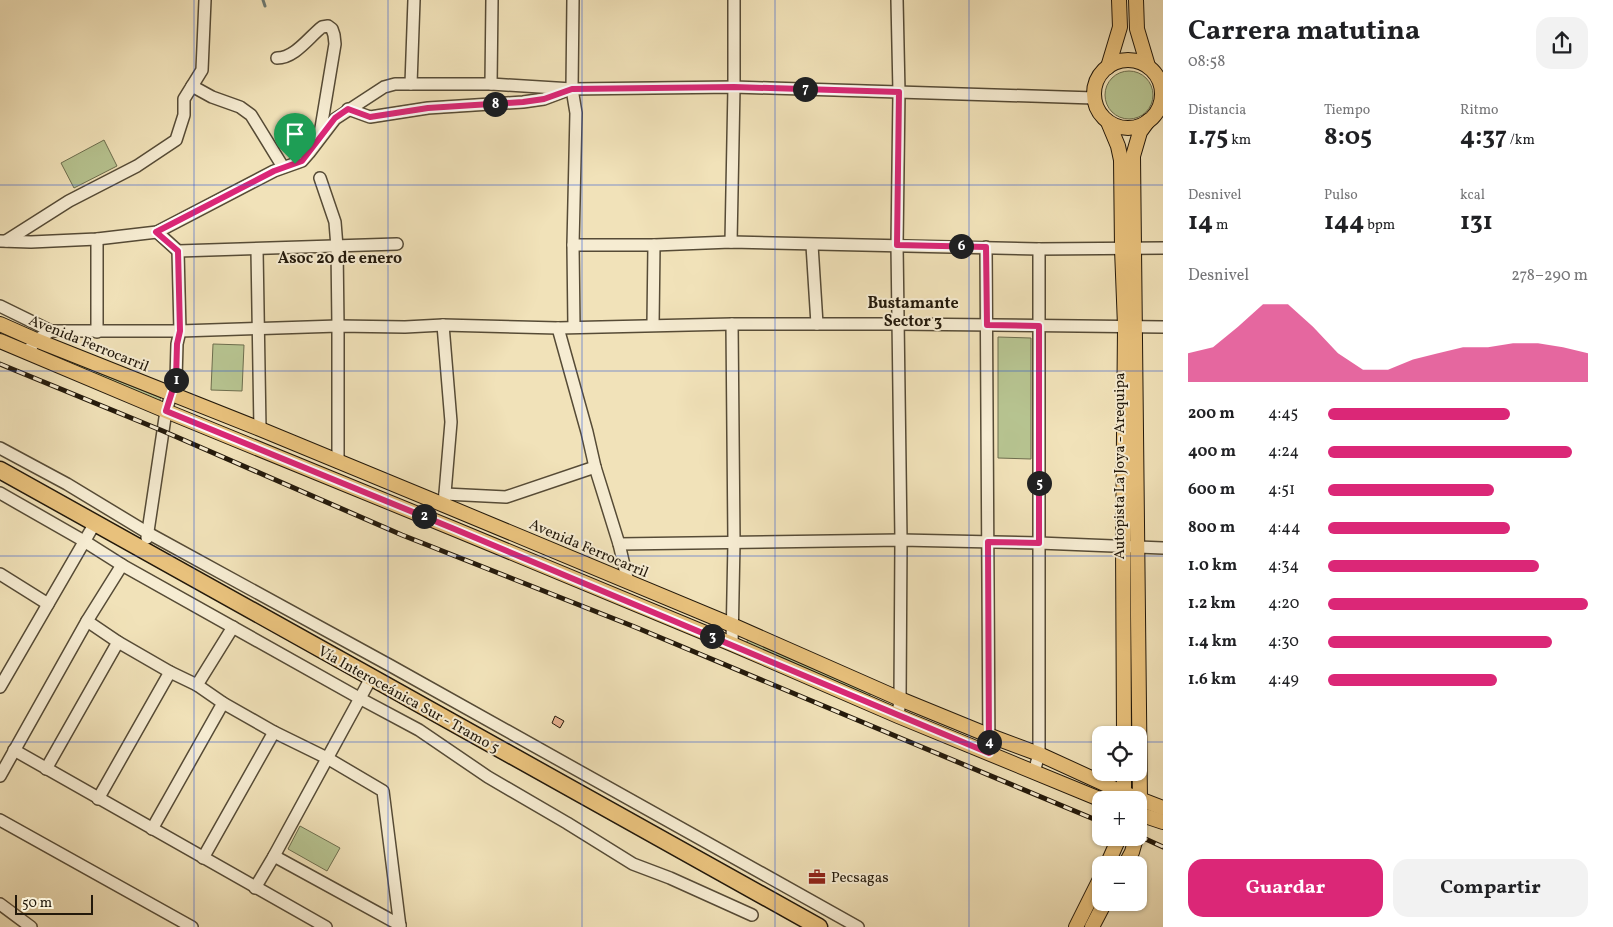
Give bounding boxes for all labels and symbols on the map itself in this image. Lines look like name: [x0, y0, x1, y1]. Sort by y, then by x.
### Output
pin: 7: [792, 76, 818, 102]
pin: 8: [482, 92, 508, 116]
pin: [274, 113, 316, 164]
pin: 6: [948, 234, 974, 258]
district label: Asoc 20 de enero: [278, 248, 402, 270]
district label: Bustamante Sector 3: [867, 293, 959, 333]
street label: Avenida Ferrocarril: [25, 311, 152, 378]
pin: 1: [164, 368, 188, 392]
street label: Autopista La Joya - Arequipa: [1110, 372, 1131, 560]
pin: 5: [1026, 470, 1052, 496]
pin: 2: [412, 504, 436, 528]
street label: Avenida Ferrocarril: [525, 515, 651, 584]
pin: 3: [700, 624, 724, 648]
street label: Vía Interoceánica Sur - Tramo 5: [314, 641, 503, 759]
pin: 4: [976, 730, 1002, 754]
office icon: Pecsagas: [807, 867, 827, 887]
place label: Pecsagas: [831, 868, 889, 889]
scale bar: [15, 892, 92, 915]

